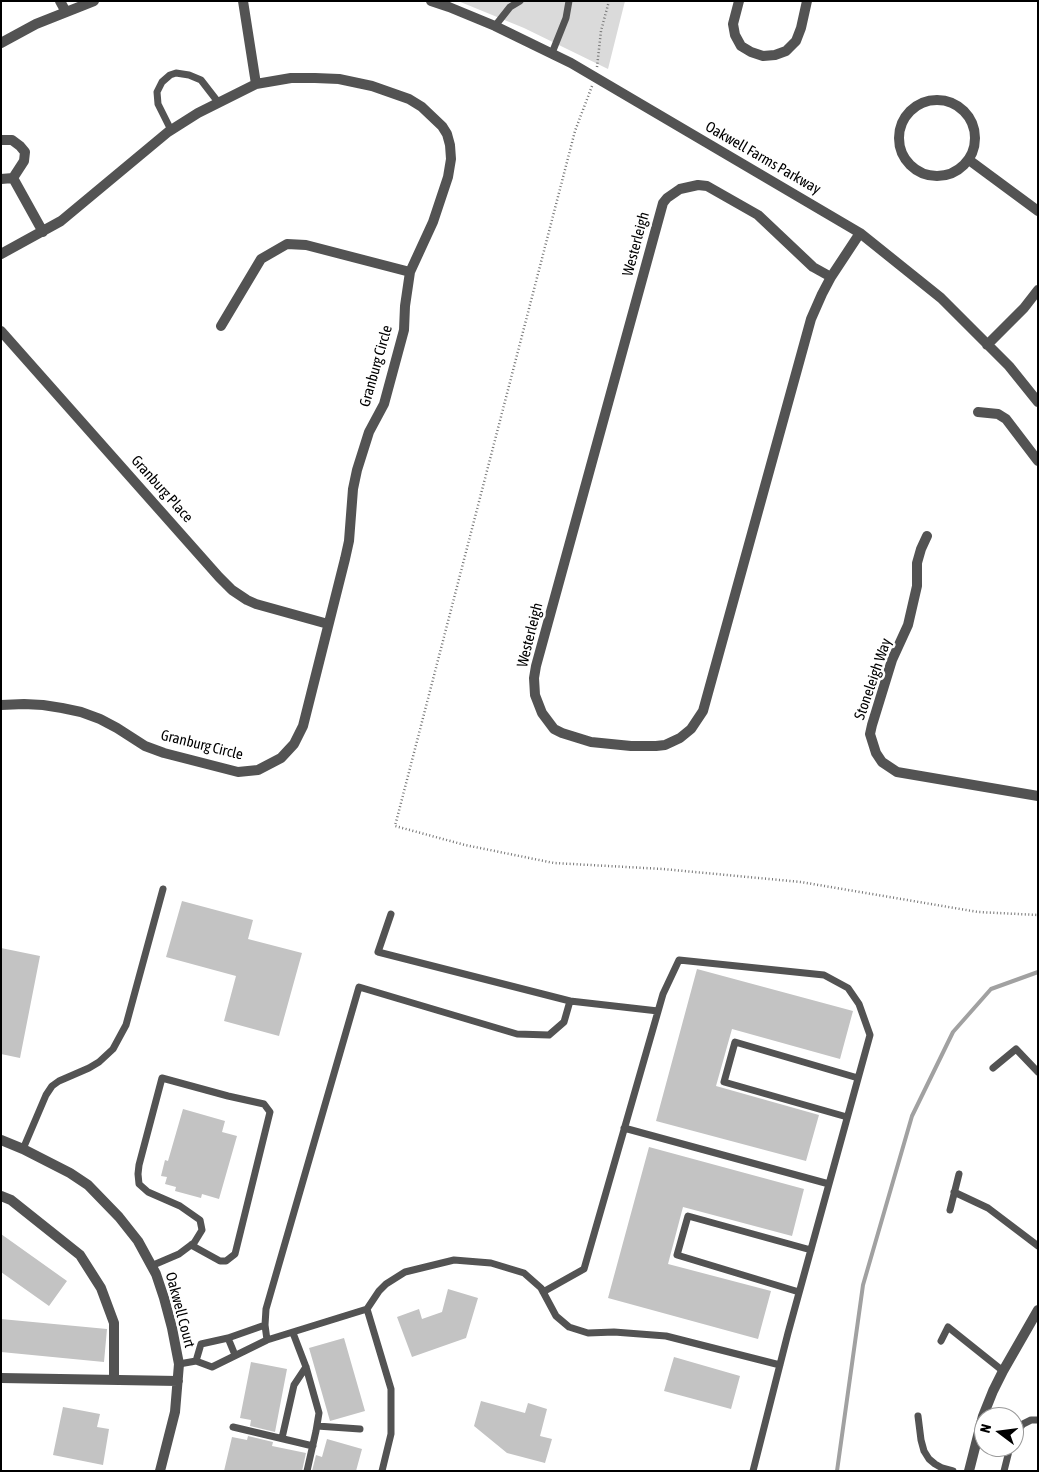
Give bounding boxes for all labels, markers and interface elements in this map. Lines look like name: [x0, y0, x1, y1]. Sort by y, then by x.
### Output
street label: Oakwell Farms Parkway: [702, 118, 824, 198]
street label: Westerleigh: [619, 210, 653, 278]
street label: Granburg Circle: [356, 323, 396, 409]
street label: Granburg Place: [127, 452, 197, 526]
street label: Westerleigh: [513, 601, 547, 669]
street label: Stoneleigh Way: [851, 636, 895, 722]
street label: Granburg Circle: [159, 726, 245, 764]
street label: Oakwell Court: [161, 1270, 199, 1350]
north arrow: [974, 1407, 1024, 1457]
text: N: [977, 1422, 994, 1434]

